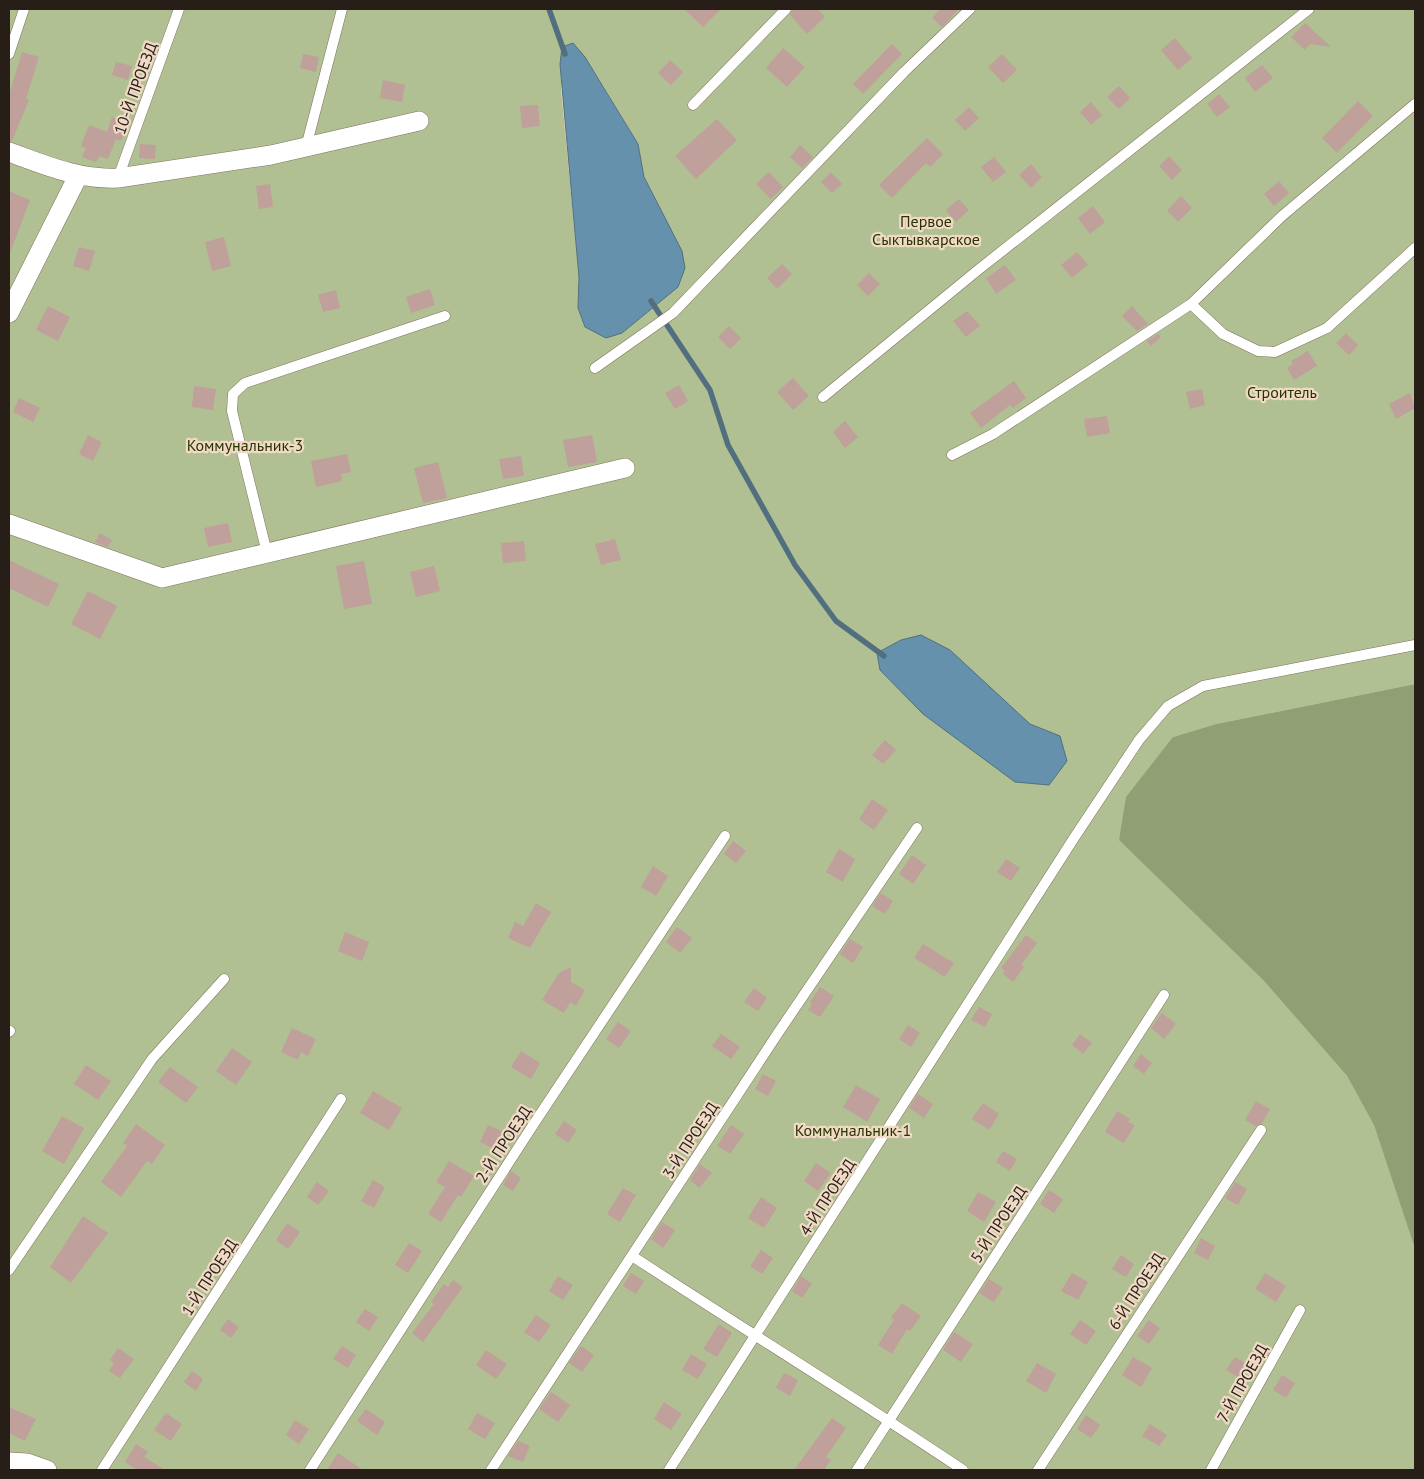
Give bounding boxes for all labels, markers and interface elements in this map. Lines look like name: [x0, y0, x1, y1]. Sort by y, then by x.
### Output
street label: 10-Й ПРОЕЗД: [109, 39, 161, 137]
park label: Первое Сыктывкарское: [872, 211, 980, 249]
park label: Строитель: [1247, 382, 1317, 402]
park label: Коммунальник-3: [187, 435, 303, 455]
street label: 3-Й ПРОЕЗД: [658, 1098, 722, 1182]
street label: 2-Й ПРОЕЗД: [471, 1102, 535, 1186]
park label: Коммунальник-1: [795, 1120, 911, 1140]
street label: 4-Й ПРОЕЗД: [795, 1155, 859, 1239]
street label: 5-Й ПРОЕЗД: [966, 1182, 1030, 1266]
street label: 1-Й ПРОЕЗД: [177, 1235, 241, 1319]
street label: 6-Й ПРОЕЗД: [1104, 1249, 1168, 1333]
street label: 7-Й ПРОЕЗД: [1212, 1340, 1272, 1426]

